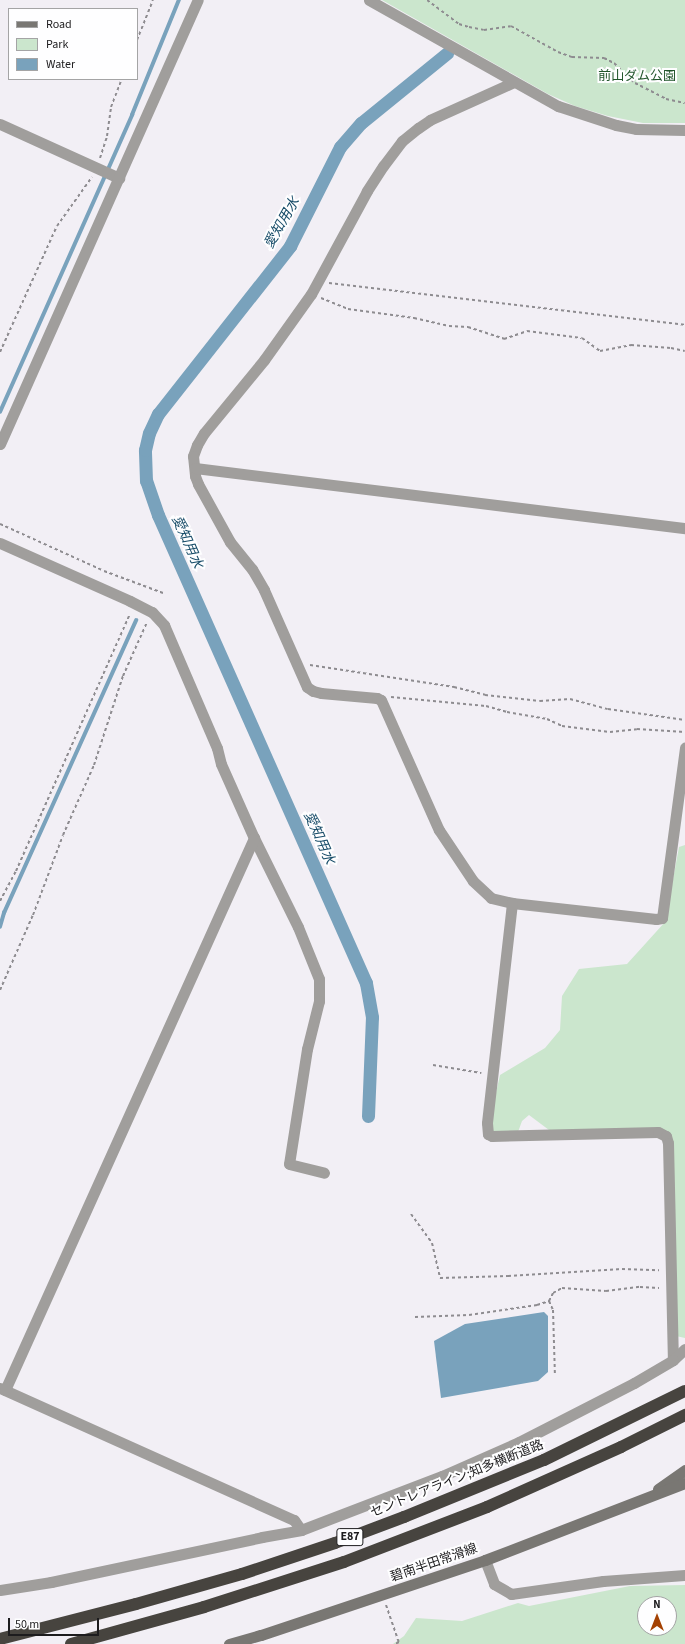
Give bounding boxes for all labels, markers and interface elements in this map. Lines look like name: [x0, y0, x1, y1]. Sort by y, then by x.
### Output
legend: [8, 8, 138, 80]
text: Road: [46, 16, 72, 33]
text: Park: [46, 36, 68, 53]
text: Water: [46, 56, 75, 73]
park label: 前山ダム公園: [598, 68, 676, 84]
water label: 愛知用水: [261, 195, 303, 251]
water label: 愛知用水: [168, 513, 206, 571]
water label: 愛知用水: [300, 809, 338, 867]
street label: セントレアライン;知多横断道路: [368, 1437, 546, 1521]
road number: E87: [336, 1527, 364, 1547]
street label: 碧南半田常滑線: [388, 1541, 480, 1585]
north arrow: [637, 1596, 677, 1636]
text: N: [653, 1597, 661, 1612]
scale bar: [10, 1610, 101, 1636]
text: 50 m: [15, 1616, 39, 1633]

